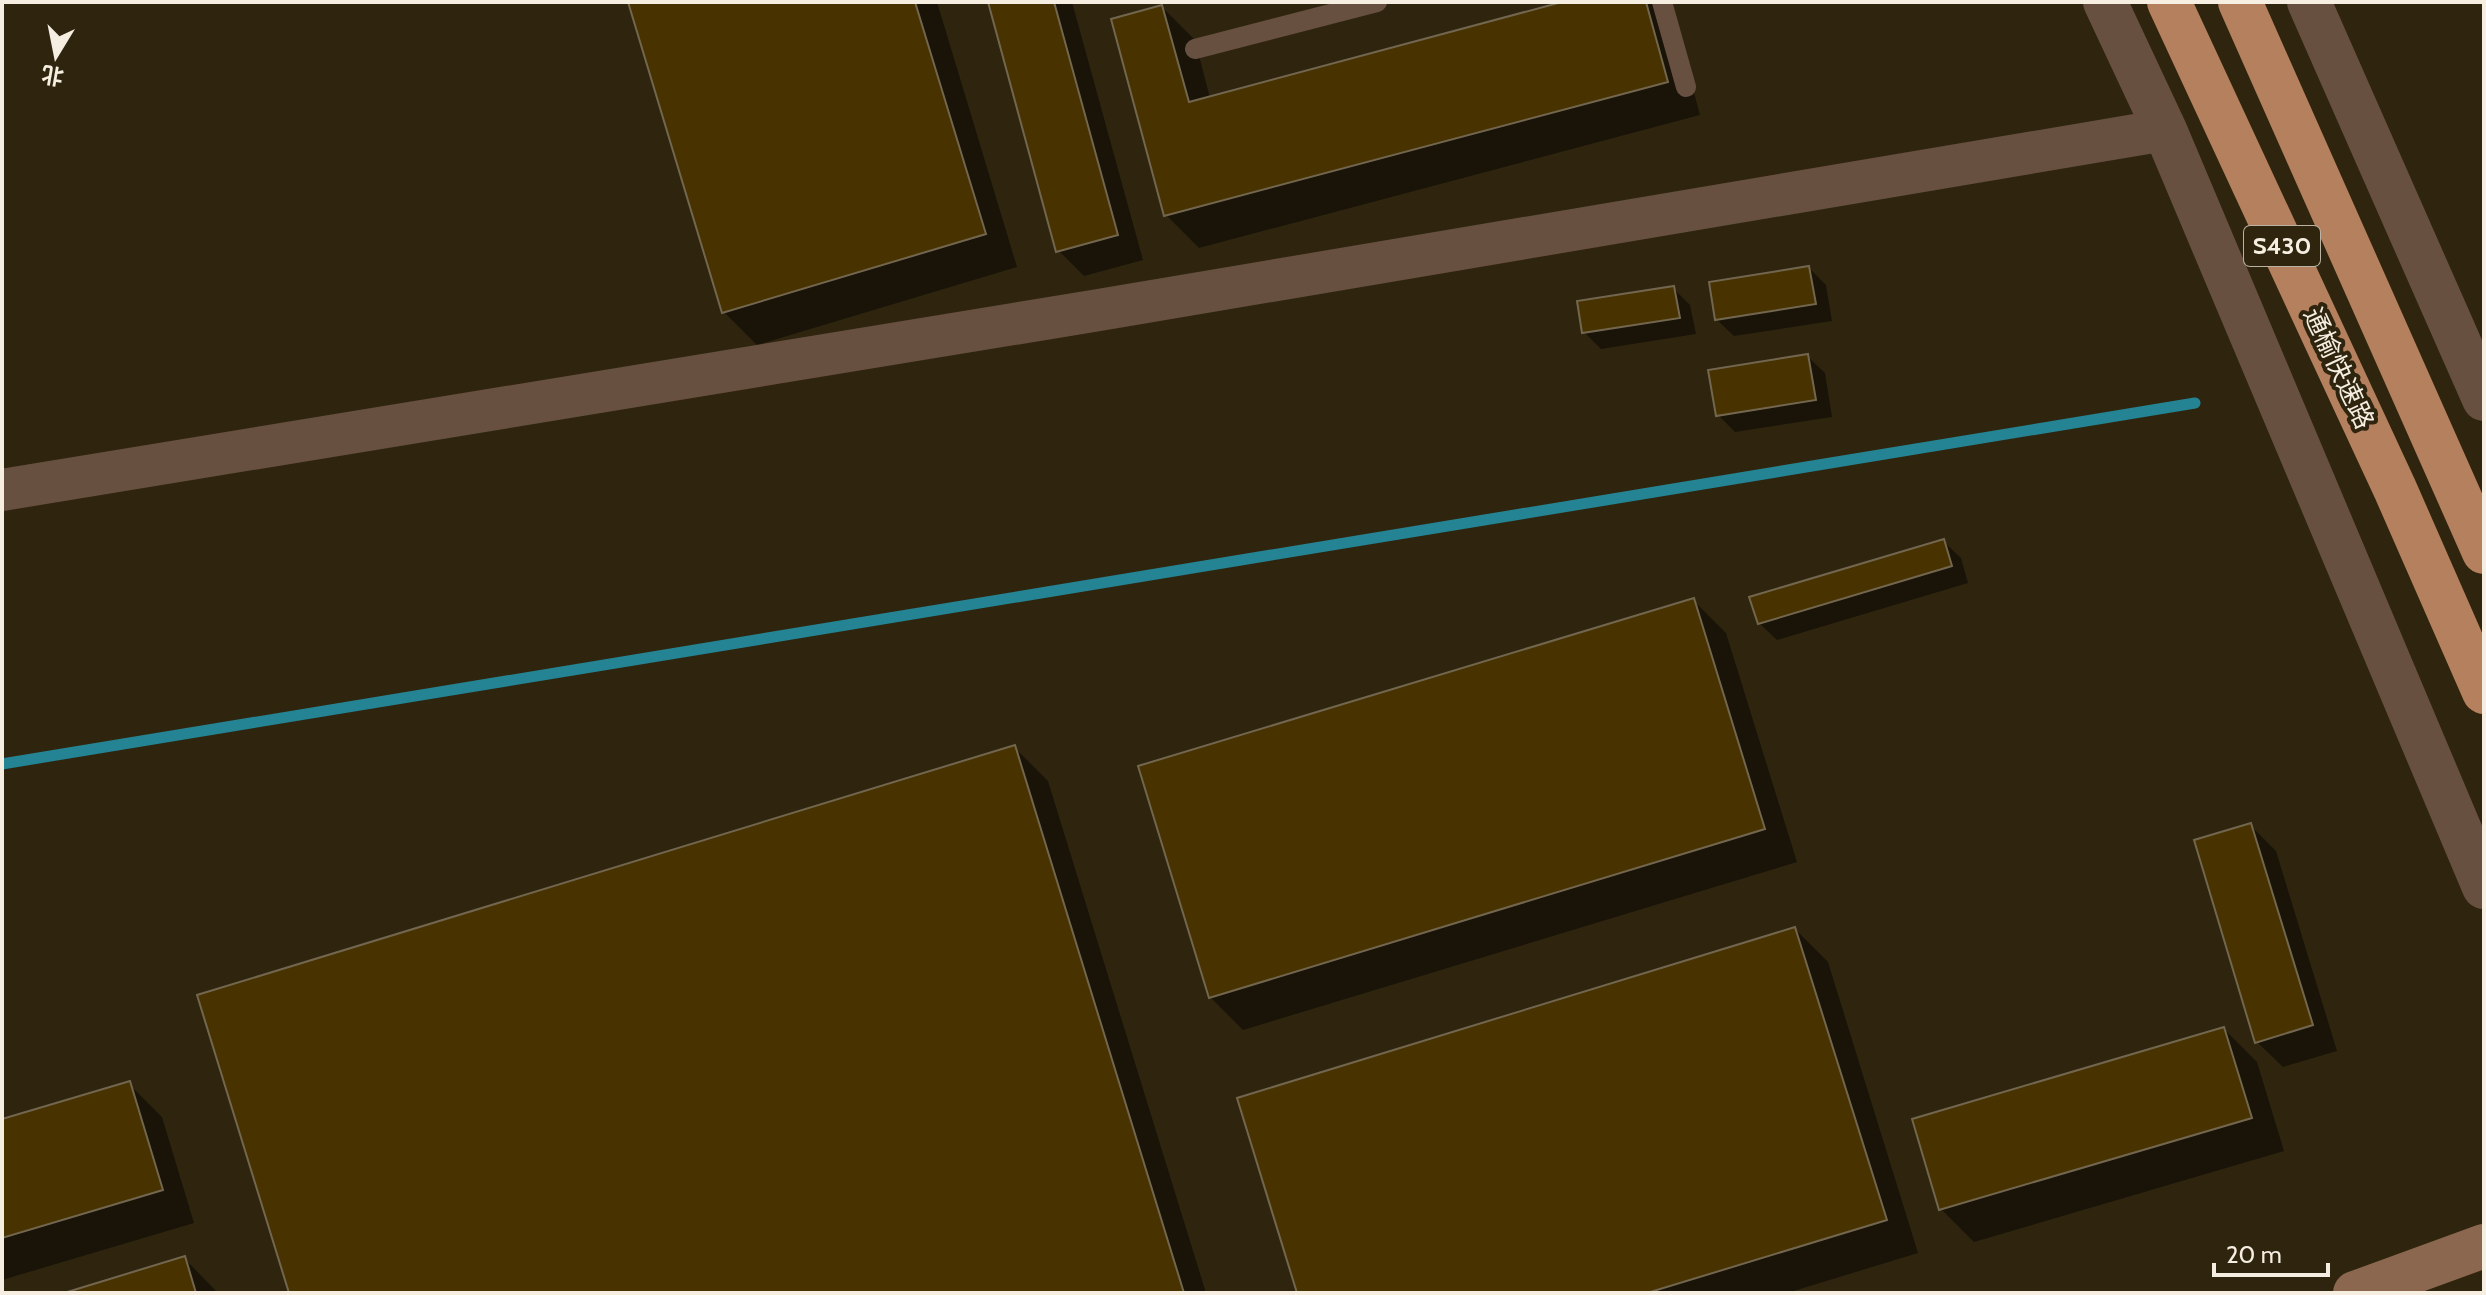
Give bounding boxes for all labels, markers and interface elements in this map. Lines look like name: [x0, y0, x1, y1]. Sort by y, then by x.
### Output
north arrow: [16, 16, 96, 96]
text: 北: [39, 60, 66, 90]
road number: S430: [2244, 226, 2320, 266]
street label: 通榆快速路: [2297, 302, 2381, 434]
scale bar: [2214, 1227, 2328, 1277]
text: 20 m: [2226, 1240, 2282, 1269]

